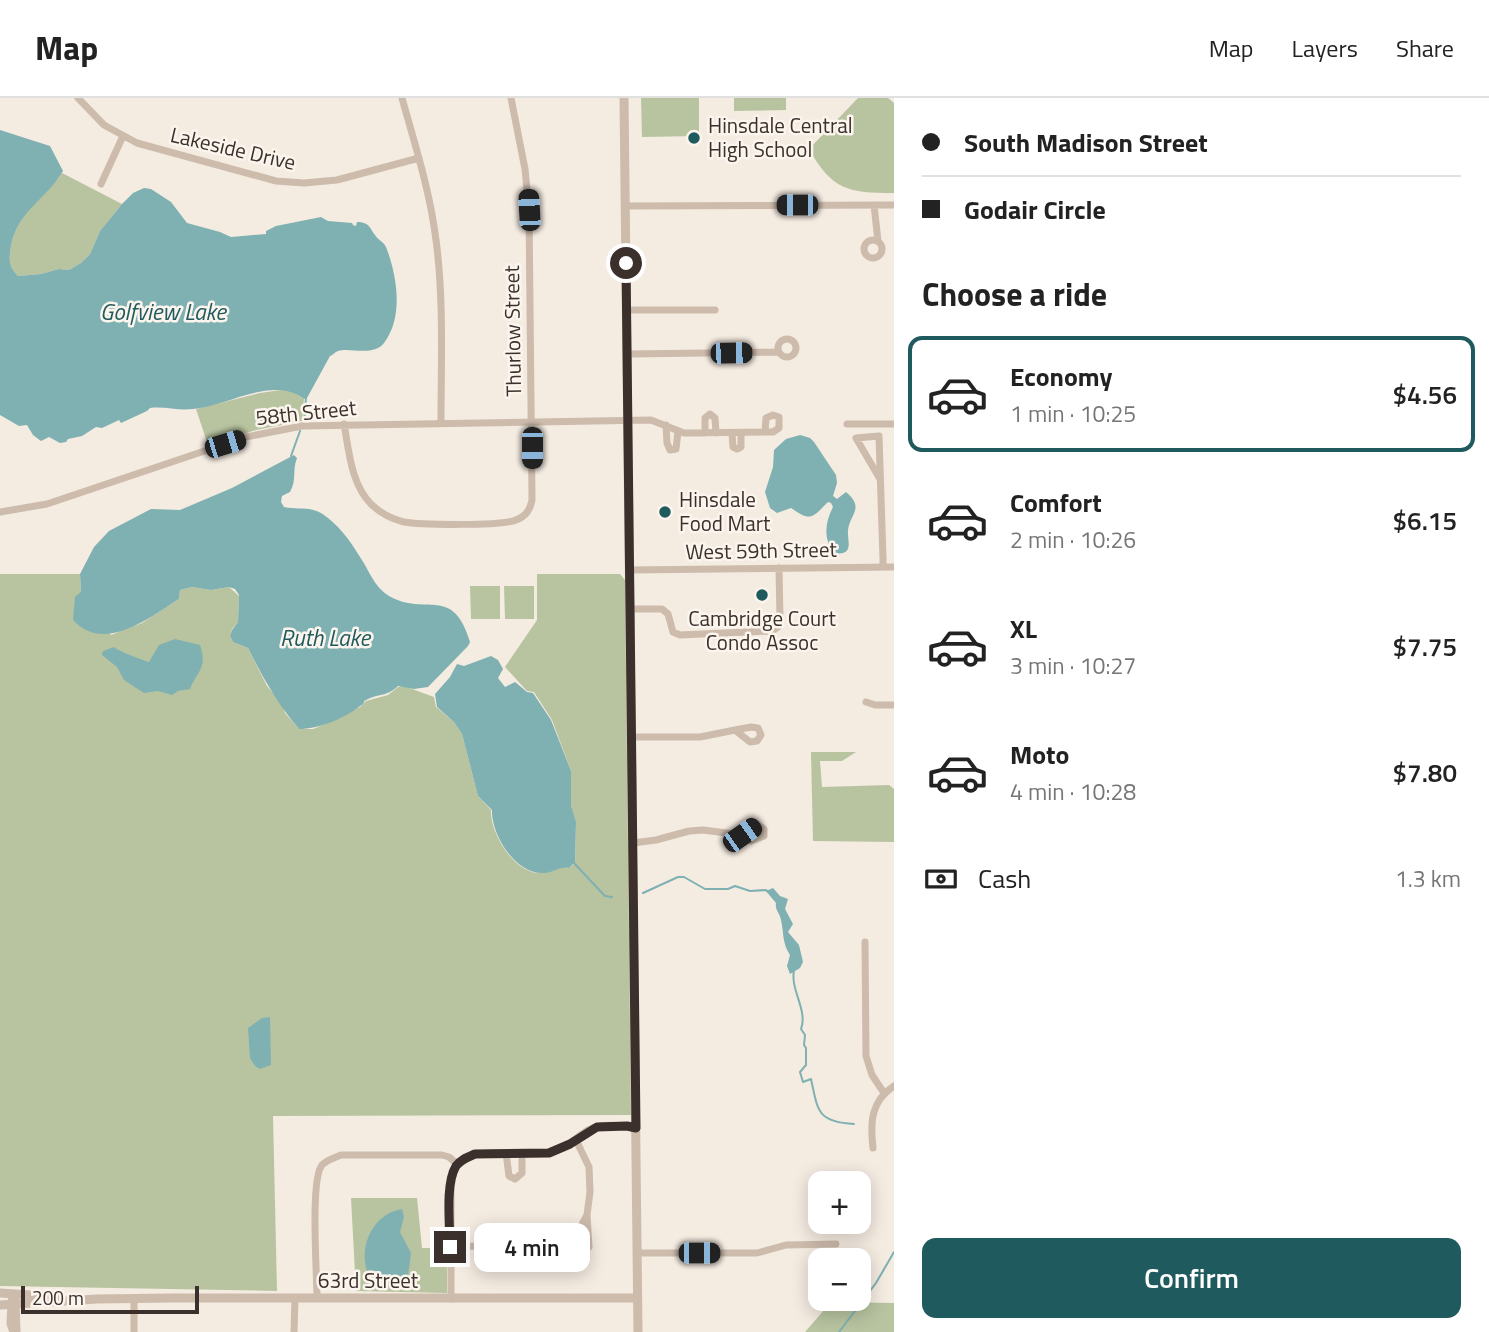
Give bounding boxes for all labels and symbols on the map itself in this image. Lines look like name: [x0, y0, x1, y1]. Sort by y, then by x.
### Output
place label: Hinsdale Central High School: [708, 109, 853, 165]
street label: Lakeside Drive: [167, 118, 299, 178]
marker: Hinsdale Central High School: [686, 130, 702, 146]
car: [518, 188, 541, 232]
car: [777, 195, 819, 216]
route start: [610, 247, 642, 279]
street label: Thurlow Street: [495, 264, 529, 397]
water label: Golfview Lake: [100, 294, 227, 329]
car: [710, 342, 753, 364]
street label: 58th Street: [254, 391, 358, 433]
car: [522, 427, 543, 469]
car: [202, 428, 249, 460]
place label: Hinsdale Food Mart: [679, 483, 771, 539]
marker: Hinsdale Food Mart: [657, 504, 673, 520]
street label: West 59th Street: [685, 533, 838, 567]
marker: Cambridge Court Condo Assoc: [754, 587, 770, 603]
place label: Cambridge Court Condo Assoc: [688, 602, 836, 658]
water label: Ruth Lake: [280, 620, 371, 655]
car: [719, 814, 766, 856]
callout: 4 min: [475, 1222, 590, 1272]
route end: [434, 1231, 466, 1263]
car: [679, 1243, 721, 1264]
street label: 63rd Street: [318, 1264, 419, 1296]
scale bar: [21, 1283, 200, 1315]

